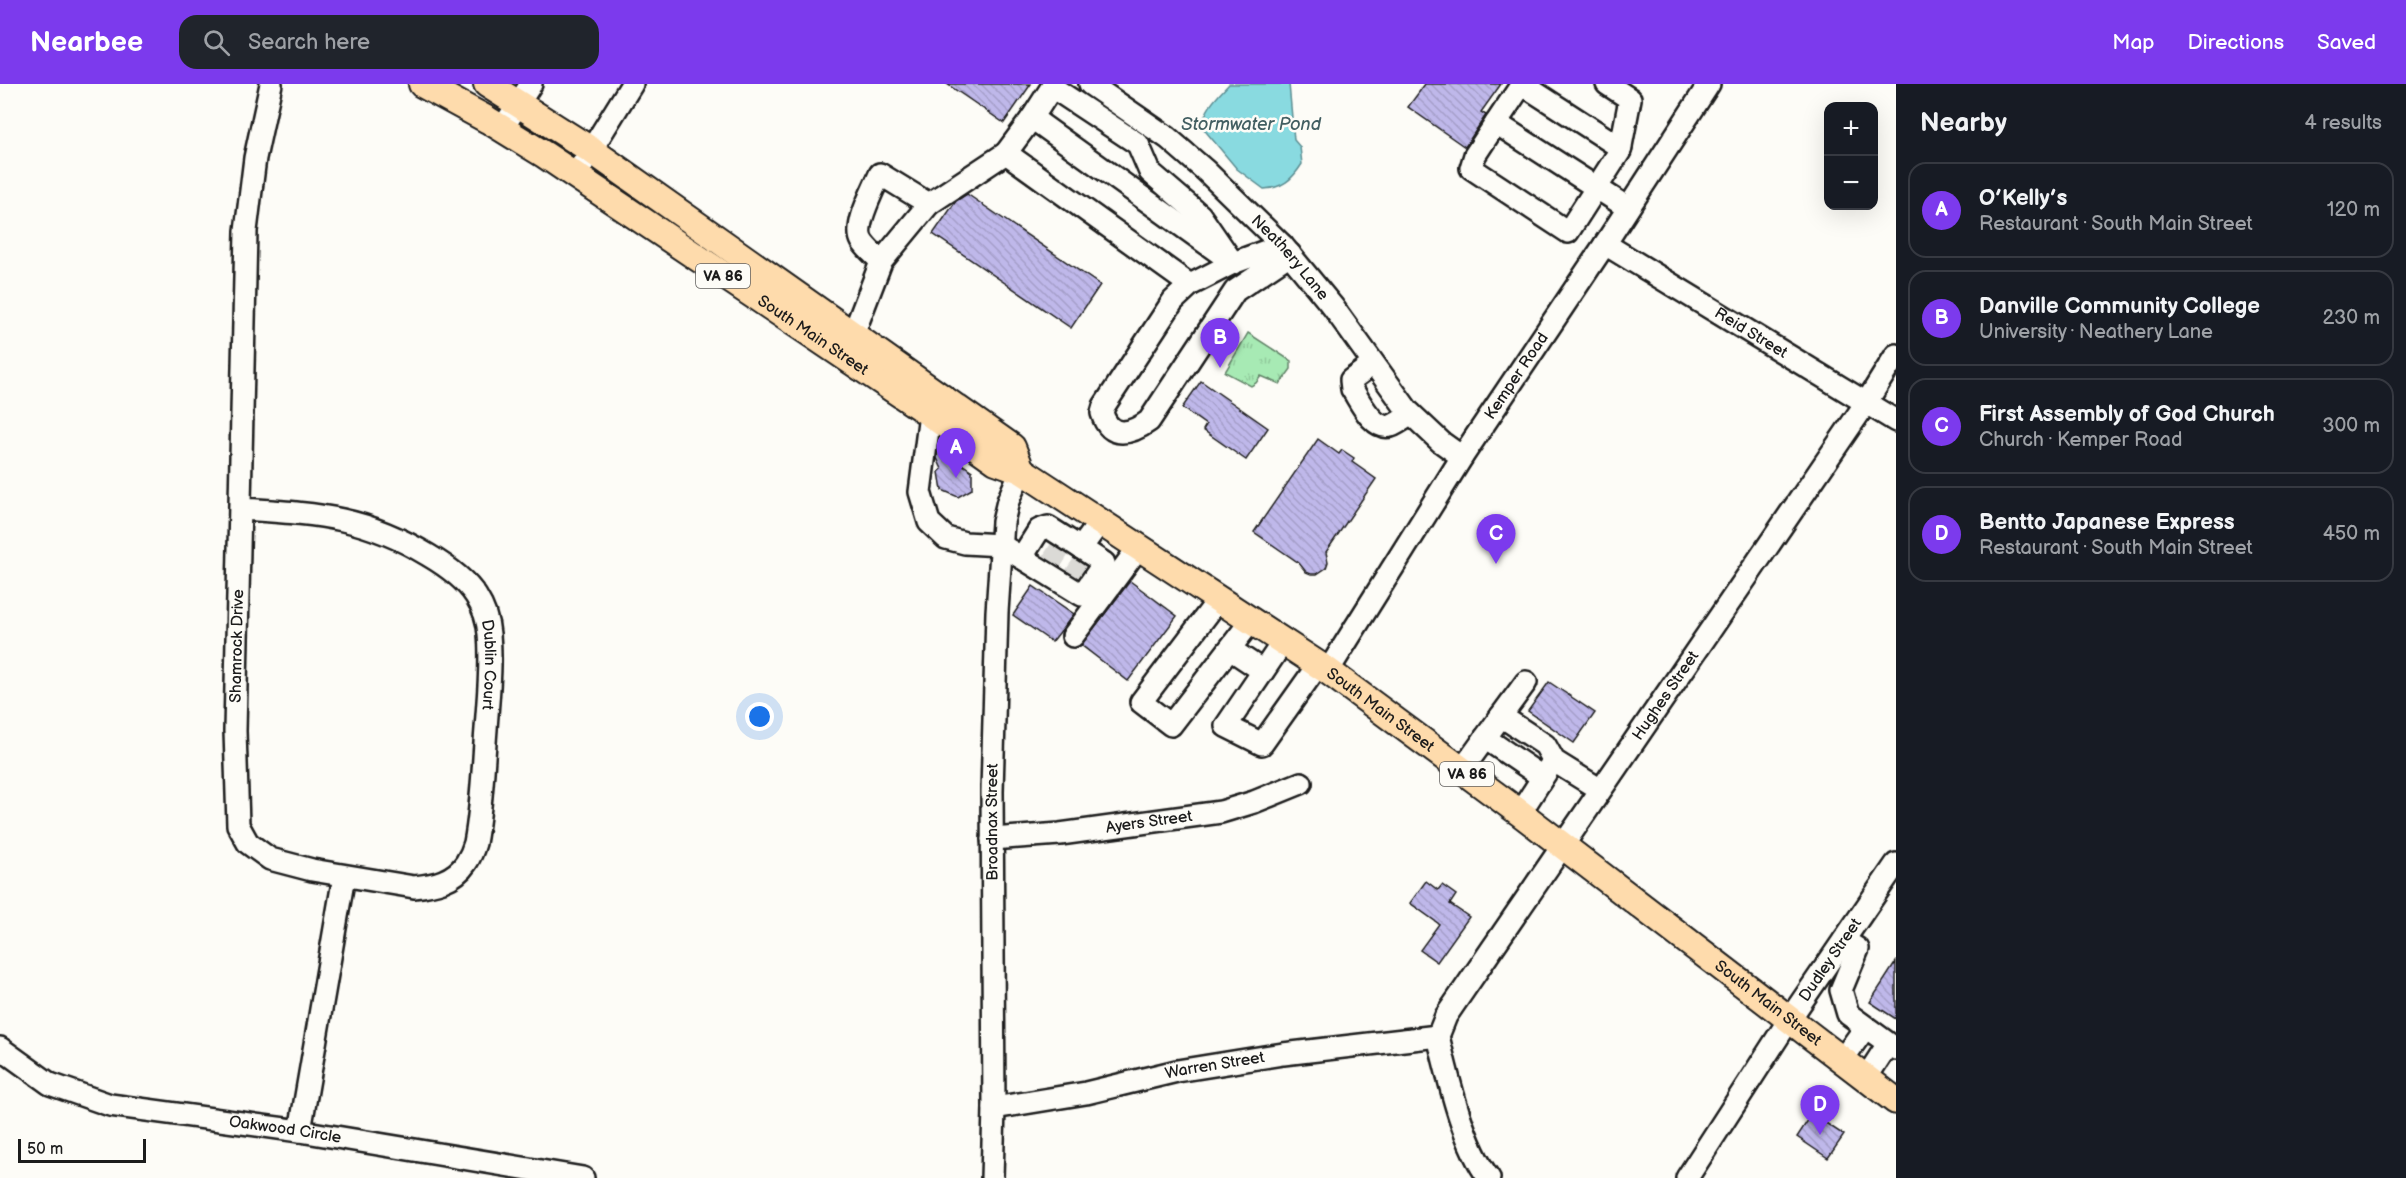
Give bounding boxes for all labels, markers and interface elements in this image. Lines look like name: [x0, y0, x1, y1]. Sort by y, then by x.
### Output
search box: [179, 15, 599, 69]
text: Nearbee: [30, 26, 143, 59]
icon: search: [200, 26, 233, 59]
text: Search here: [248, 29, 370, 56]
text: Map: [2112, 30, 2155, 55]
text: Directions: [2188, 30, 2284, 55]
text: Saved: [2317, 30, 2376, 55]
map controls: [1824, 102, 1878, 210]
button: +: [1824, 102, 1878, 156]
text: Nearby: [1920, 108, 2007, 139]
text: 4 results: [2304, 111, 2382, 135]
water label: Stormwater Pond: [1181, 114, 1322, 135]
button: −: [1824, 156, 1878, 210]
text: O’Kelly’s: [1979, 185, 2067, 212]
text: A: [1935, 198, 1948, 222]
text: 120 m: [2327, 198, 2380, 222]
street label: Neathery Lane: [1247, 211, 1333, 304]
text: Restaurant · South Main Street: [1979, 212, 2253, 236]
road number: VA 86: [696, 264, 750, 288]
street label: South Main Street: [754, 291, 872, 379]
text: Danville Community College: [1979, 293, 2260, 320]
street label: Reid Street: [1711, 303, 1791, 362]
text: B: [1934, 306, 1949, 330]
text: 230 m: [2323, 306, 2380, 330]
pin: B: [1200, 318, 1240, 368]
text: University · Neathery Lane: [1979, 320, 2213, 344]
street label: Kemper Road: [1480, 329, 1552, 423]
text: First Assembly of God Church: [1979, 401, 2275, 428]
text: C: [1934, 414, 1949, 438]
text: 300 m: [2322, 414, 2380, 438]
pin: A: [936, 428, 976, 478]
text: Church · Kemper Road: [1979, 428, 2182, 452]
text: Bentto Japanese Express: [1979, 509, 2235, 536]
pin: C: [1476, 514, 1516, 564]
text: D: [1935, 522, 1948, 546]
text: 450 m: [2323, 522, 2380, 546]
text: Restaurant · South Main Street: [1979, 536, 2253, 560]
street label: Shamrock Drive: [226, 588, 248, 703]
street label: Dublin Court: [477, 618, 500, 711]
street label: Hughes Street: [1628, 647, 1703, 744]
street label: South Main Street: [1323, 664, 1438, 756]
your location: [745, 702, 774, 731]
road number: VA 86: [1440, 762, 1494, 786]
street label: Broadnax Street: [982, 763, 1002, 881]
street label: Ayers Street: [1105, 807, 1193, 837]
street label: Dudley Street: [1795, 915, 1866, 1005]
street label: South Main Street: [1711, 956, 1825, 1050]
street label: Warren Street: [1163, 1048, 1266, 1083]
pin: D: [1800, 1086, 1840, 1135]
street label: Oakwood Circle: [228, 1112, 343, 1147]
scale bar: [18, 1136, 146, 1164]
text: 50 m: [27, 1140, 63, 1159]

